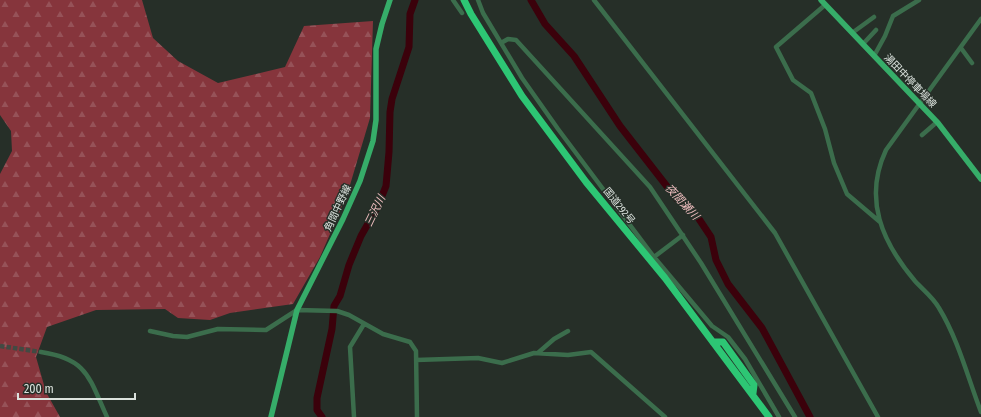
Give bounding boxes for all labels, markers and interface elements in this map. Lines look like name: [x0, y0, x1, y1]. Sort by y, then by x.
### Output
street label: 湯田中停車場線: [881, 52, 939, 110]
water label: 夜間瀬川: [662, 181, 702, 223]
street label: 角間中野線: [322, 183, 354, 233]
street label: 国道292号: [601, 185, 637, 227]
water label: 三沢川: [362, 192, 389, 229]
scale bar: [18, 375, 135, 401]
text: 200 m: [24, 382, 54, 396]

